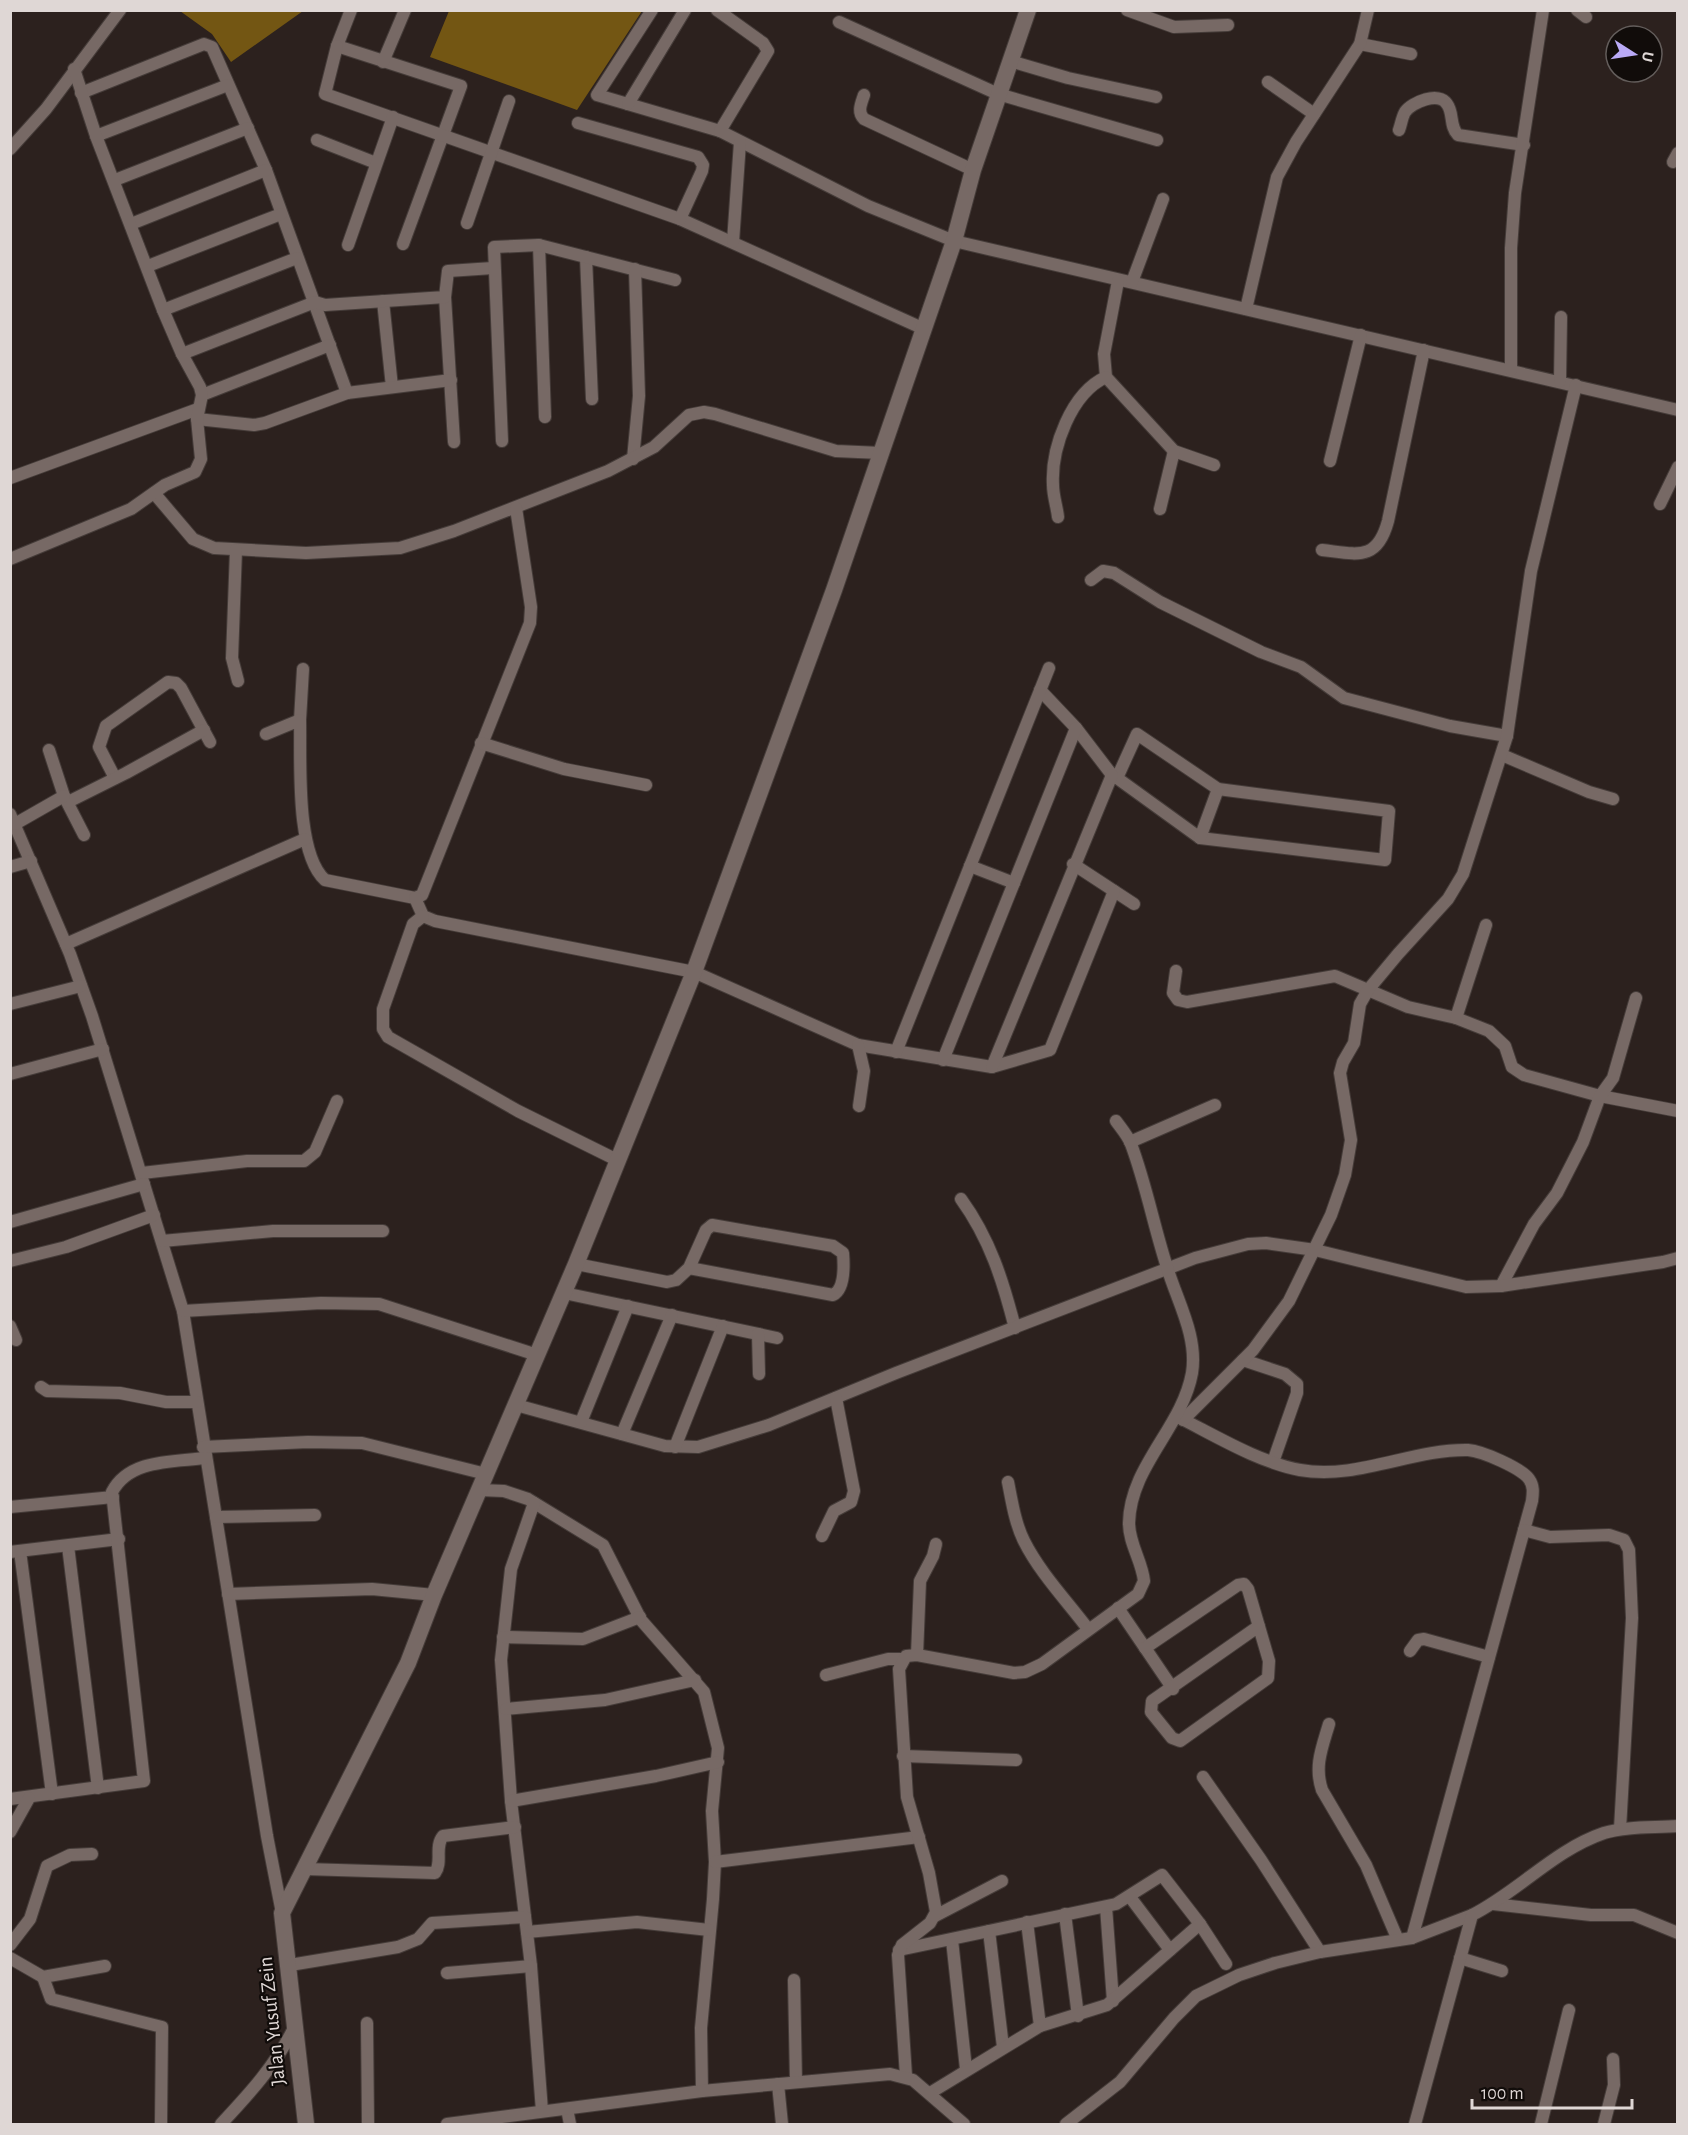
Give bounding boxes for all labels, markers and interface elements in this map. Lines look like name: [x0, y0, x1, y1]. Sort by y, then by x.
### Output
north arrow: [1604, 24, 1664, 84]
text: U: [1639, 50, 1657, 64]
street label: Jalan Yusuf Zein: [255, 1956, 289, 2086]
scale bar: [1472, 2072, 1632, 2110]
text: 100 m: [1481, 2085, 1524, 2103]

